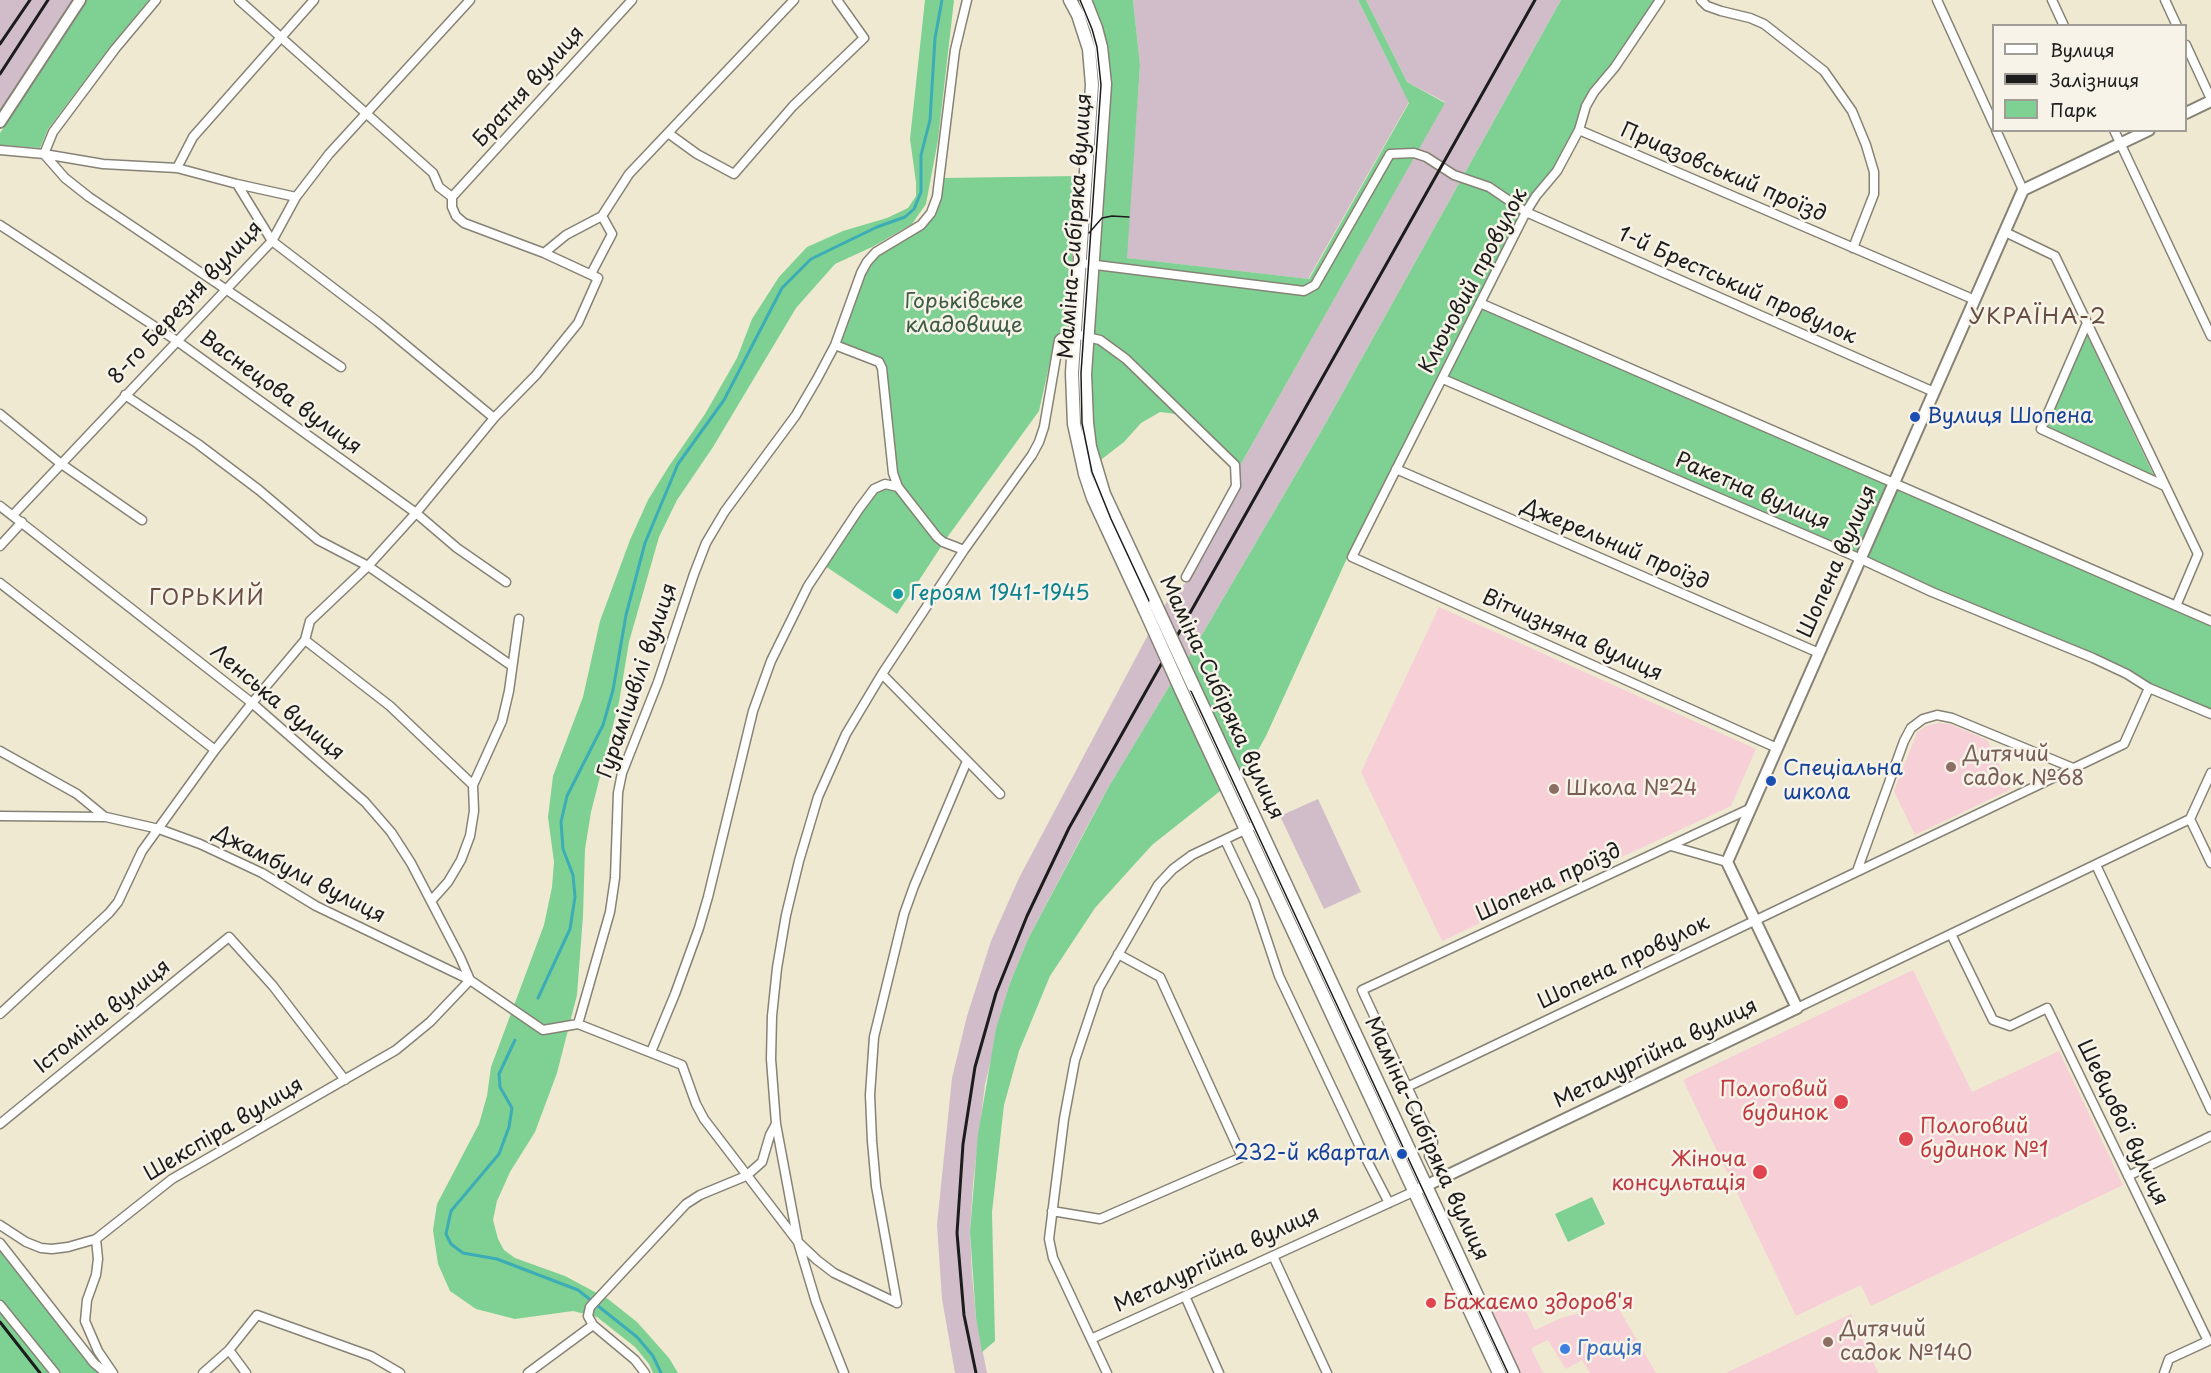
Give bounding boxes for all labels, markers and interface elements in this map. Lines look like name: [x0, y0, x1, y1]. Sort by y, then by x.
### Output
street label: Братня вулиця: [468, 21, 590, 153]
legend: [1992, 24, 2187, 132]
text: Вулиця: [2050, 36, 2115, 63]
text: Залізниця: [2050, 66, 2139, 93]
street label: Маміна-Сибіряка вулиця: [1054, 92, 1098, 360]
text: Парк: [2050, 96, 2096, 123]
street label: Приазовський проїзд: [1616, 118, 1830, 228]
street label: Ключовий провулок: [1415, 184, 1533, 378]
street label: 8-го Березня вулиця: [104, 216, 268, 390]
street label: 1-й Брестський провулок: [1614, 222, 1860, 350]
park label: Горьківське кладовище: [905, 289, 1023, 339]
district label: УКРАЇНА-2: [1969, 305, 2107, 331]
street label: Васнецова вулиця: [194, 326, 366, 460]
place label: Вулиця Шопена: [1927, 404, 2093, 430]
marker: Вулиця Шопена: [1908, 410, 1922, 424]
street label: Ракетна вулиця: [1671, 448, 1833, 536]
street label: Шопена вулиця: [1793, 482, 1883, 642]
street label: Джерельний проїзд: [1518, 494, 1712, 596]
street label: Маміна-Сибіряка вулиця: [1153, 572, 1289, 824]
street label: Гурамішвілі вулиця: [593, 580, 683, 782]
place label: Героям 1941-1945: [910, 581, 1090, 607]
street label: Вітчизняна вулиця: [1478, 585, 1666, 687]
district label: ГОРЬКИЙ: [149, 586, 265, 612]
marker: Героям 1941-1945: [891, 587, 905, 601]
street label: Ленська вулиця: [205, 640, 349, 766]
place label: Дитячий садок №68: [1963, 742, 2084, 792]
place label: Спеціальна школа: [1783, 756, 1903, 806]
marker: Дитячий садок №68: [1944, 760, 1958, 774]
marker: Спеціальна школа: [1764, 774, 1778, 788]
place label: Школа №24: [1566, 776, 1697, 802]
marker: Школа №24: [1547, 782, 1561, 796]
street label: Джамбули вулиця: [209, 821, 389, 929]
street label: Шопена проїзд: [1473, 838, 1625, 928]
street label: Шопена провулок: [1534, 911, 1714, 1015]
street label: Істоміна вулиця: [30, 955, 176, 1079]
street label: Металургійна вулиця: [1550, 994, 1762, 1114]
street label: Маміна-Сибіряка вулиця: [1358, 1013, 1494, 1265]
street label: Шевцової вулиця: [2071, 1036, 2173, 1210]
street label: Шекспіра вулиця: [140, 1073, 308, 1187]
place label: Пологовий будинок: [1720, 1077, 1828, 1127]
marker: Пологовий будинок: [1832, 1093, 1850, 1111]
place label: Пологовий будинок №1: [1920, 1114, 2048, 1164]
marker: Пологовий будинок №1: [1897, 1130, 1915, 1148]
place label: 232-й квартал: [1234, 1141, 1390, 1167]
marker: 232-й квартал: [1395, 1147, 1409, 1161]
place label: Жіноча консультація: [1611, 1147, 1746, 1197]
marker: Жіноча консультація: [1751, 1163, 1769, 1181]
street label: Металургійна вулиця: [1110, 1201, 1324, 1319]
place label: Бажаємо здоров'я: [1443, 1290, 1634, 1316]
marker: Бажаємо здоров'я: [1424, 1296, 1438, 1310]
place label: Дитячий садок №140: [1840, 1317, 1972, 1367]
marker: Дитячий садок №140: [1821, 1335, 1835, 1349]
place label: Грація: [1577, 1336, 1643, 1362]
marker: Грація: [1558, 1342, 1572, 1356]

